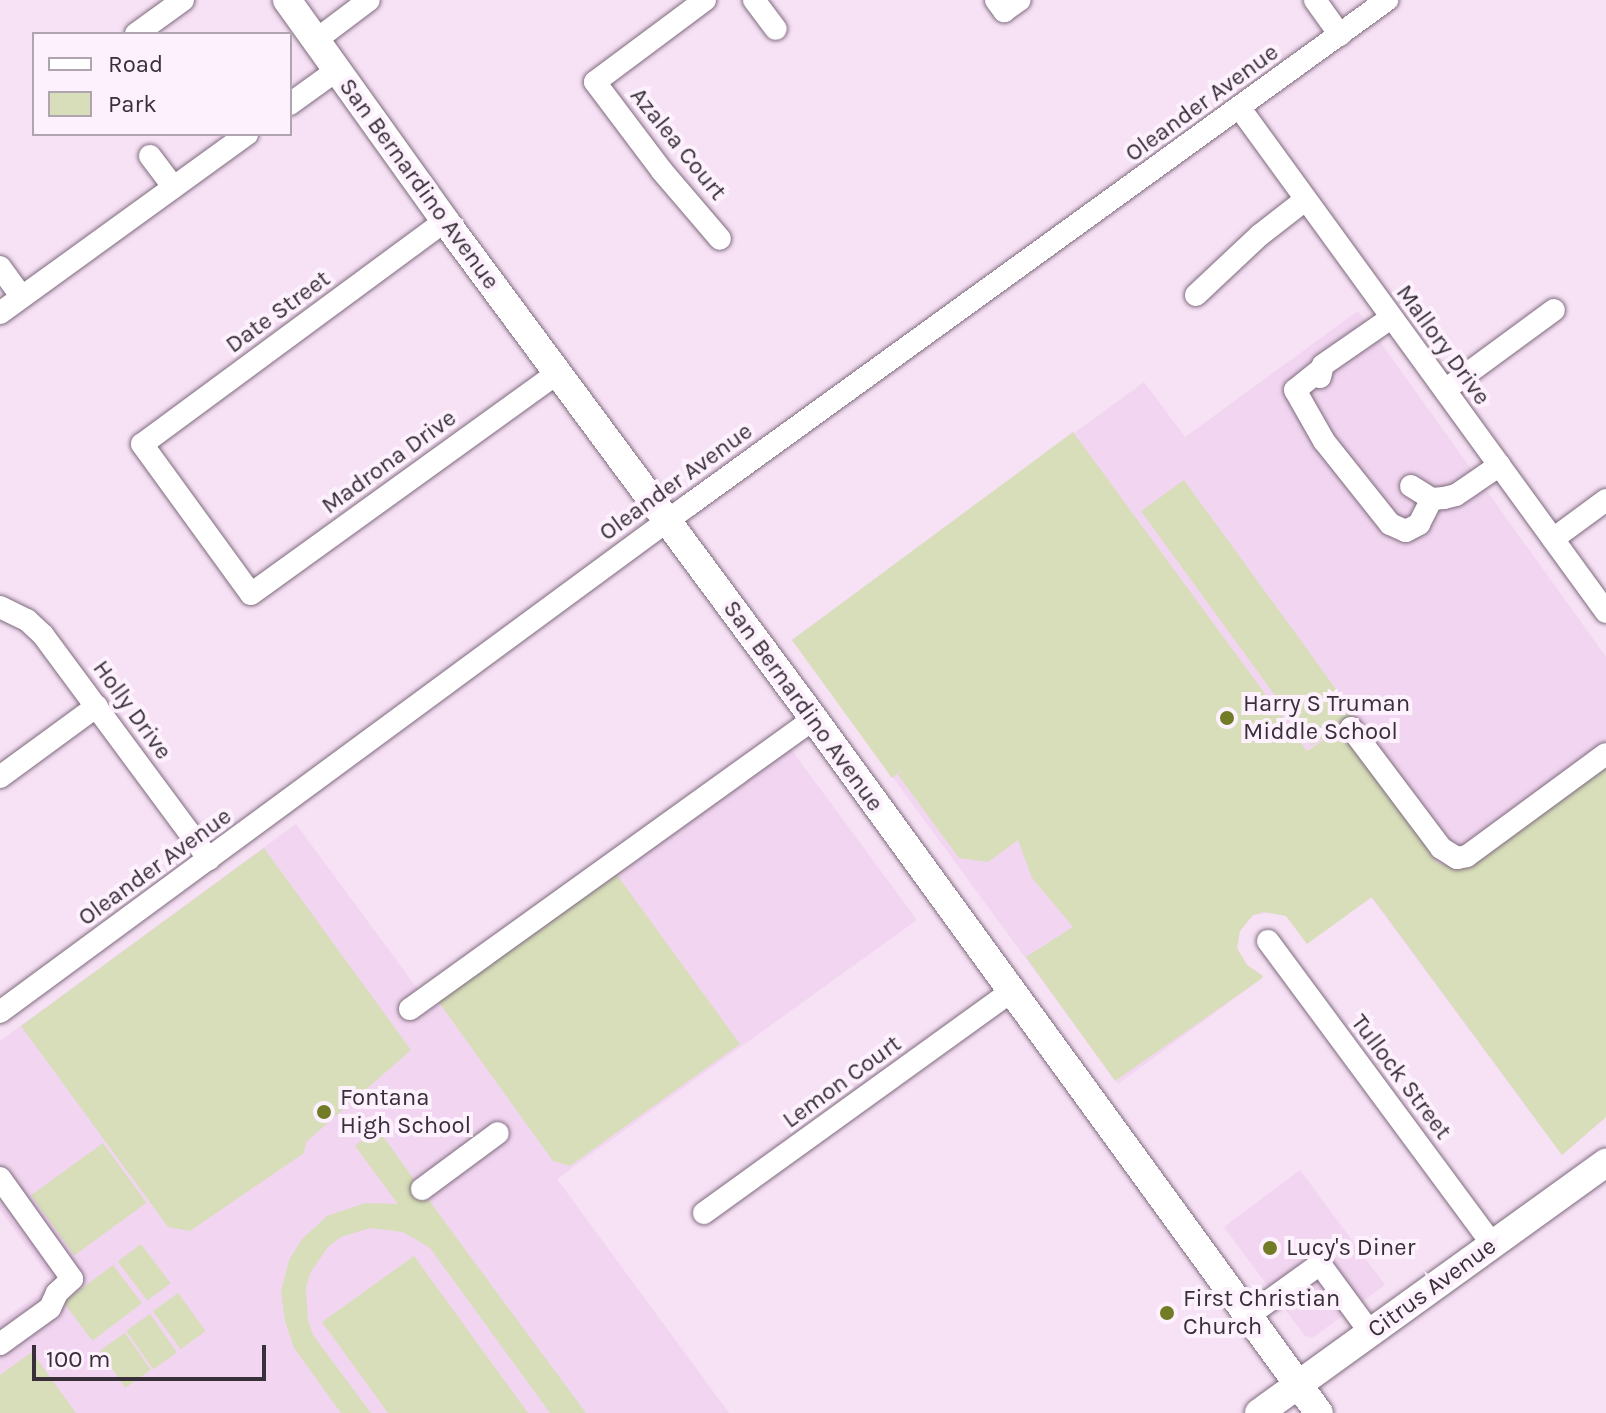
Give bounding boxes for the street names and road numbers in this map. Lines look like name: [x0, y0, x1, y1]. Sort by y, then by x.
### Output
street label: Oleander Avenue: [1120, 38, 1284, 168]
street label: San Bernardino Avenue: [333, 73, 505, 295]
street label: Azalea Court: [624, 82, 732, 206]
street label: Date Street: [220, 265, 336, 359]
street label: Mallory Drive: [1390, 279, 1496, 411]
street label: Madrona Drive: [316, 404, 462, 520]
street label: Oleander Avenue: [594, 417, 758, 547]
street label: San Bernardino Avenue: [717, 595, 889, 817]
street label: Holly Drive: [86, 655, 178, 765]
street label: Oleander Avenue: [73, 802, 237, 932]
street label: Tullock Street: [1345, 1009, 1457, 1145]
street label: Lemon Court: [777, 1029, 907, 1135]
street label: Citrus Avenue: [1362, 1232, 1502, 1344]

